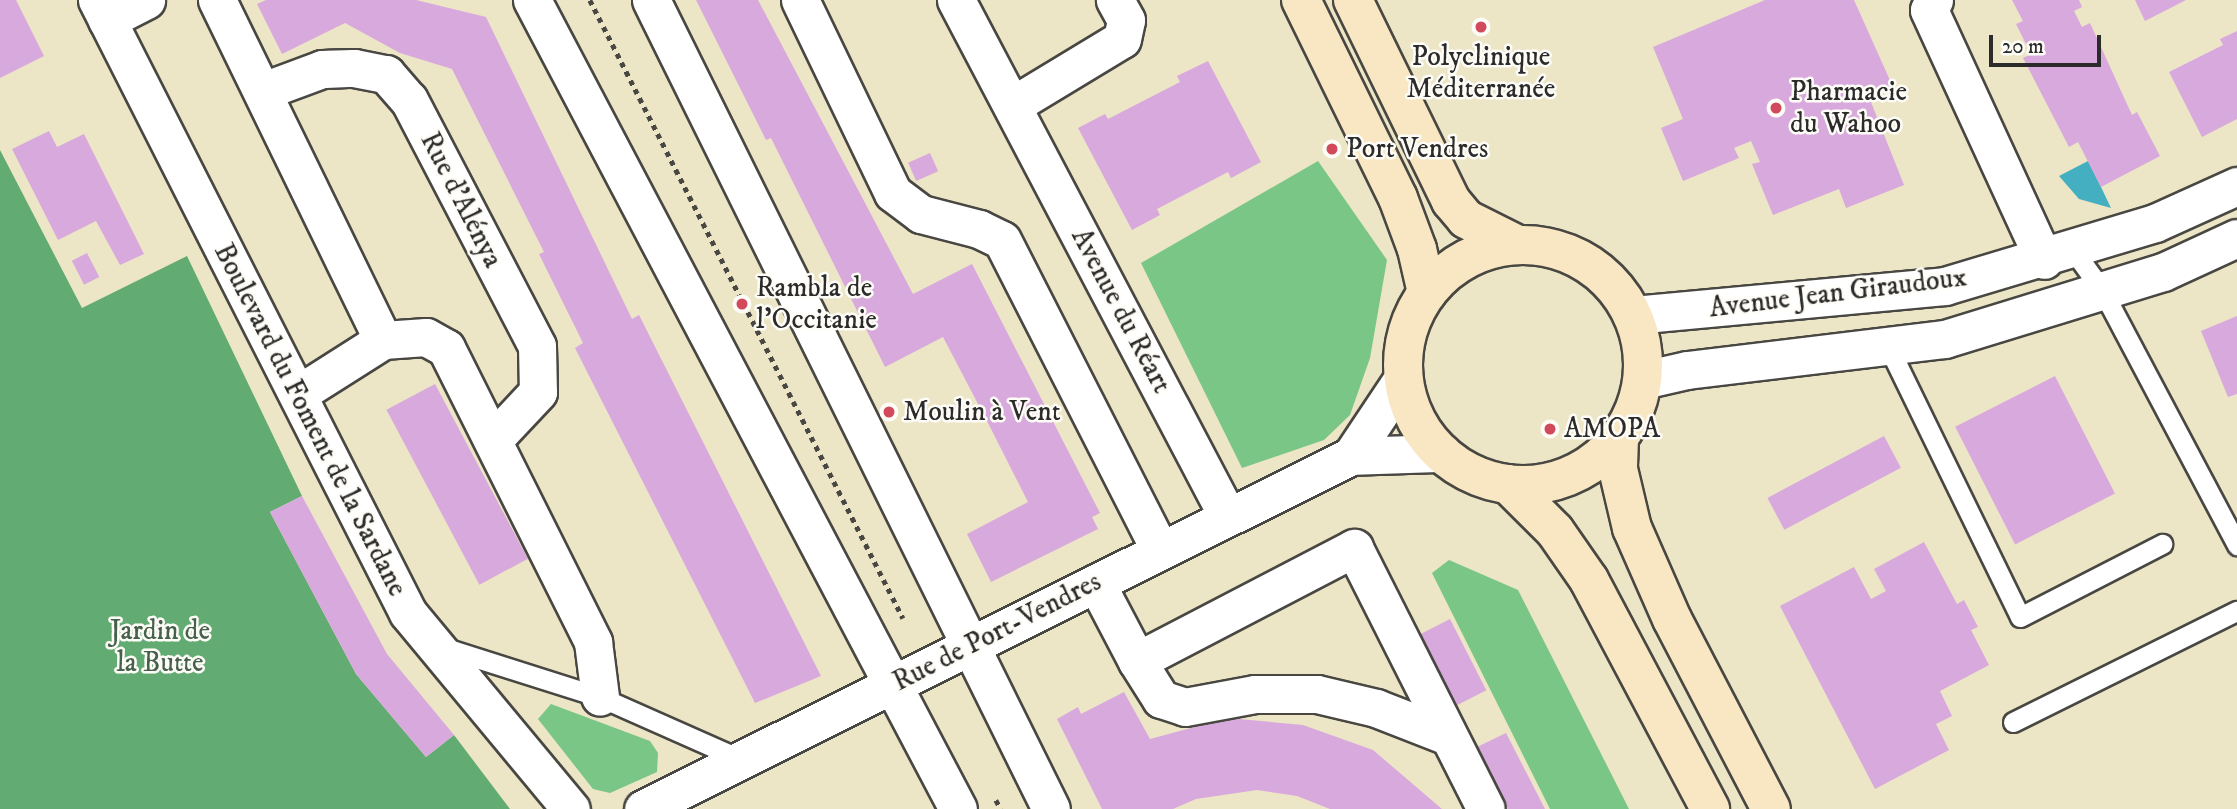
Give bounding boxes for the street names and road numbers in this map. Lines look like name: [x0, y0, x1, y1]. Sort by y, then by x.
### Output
street label: Rue d'Alénya: [413, 127, 509, 273]
street label: Avenue du Réart: [1064, 223, 1178, 399]
street label: Boulevard du Foment de la Sardane: [206, 238, 414, 602]
street label: Avenue Jean Giraudoux: [1707, 261, 1969, 325]
street label: Rue de Port-Vendres: [887, 565, 1107, 699]

